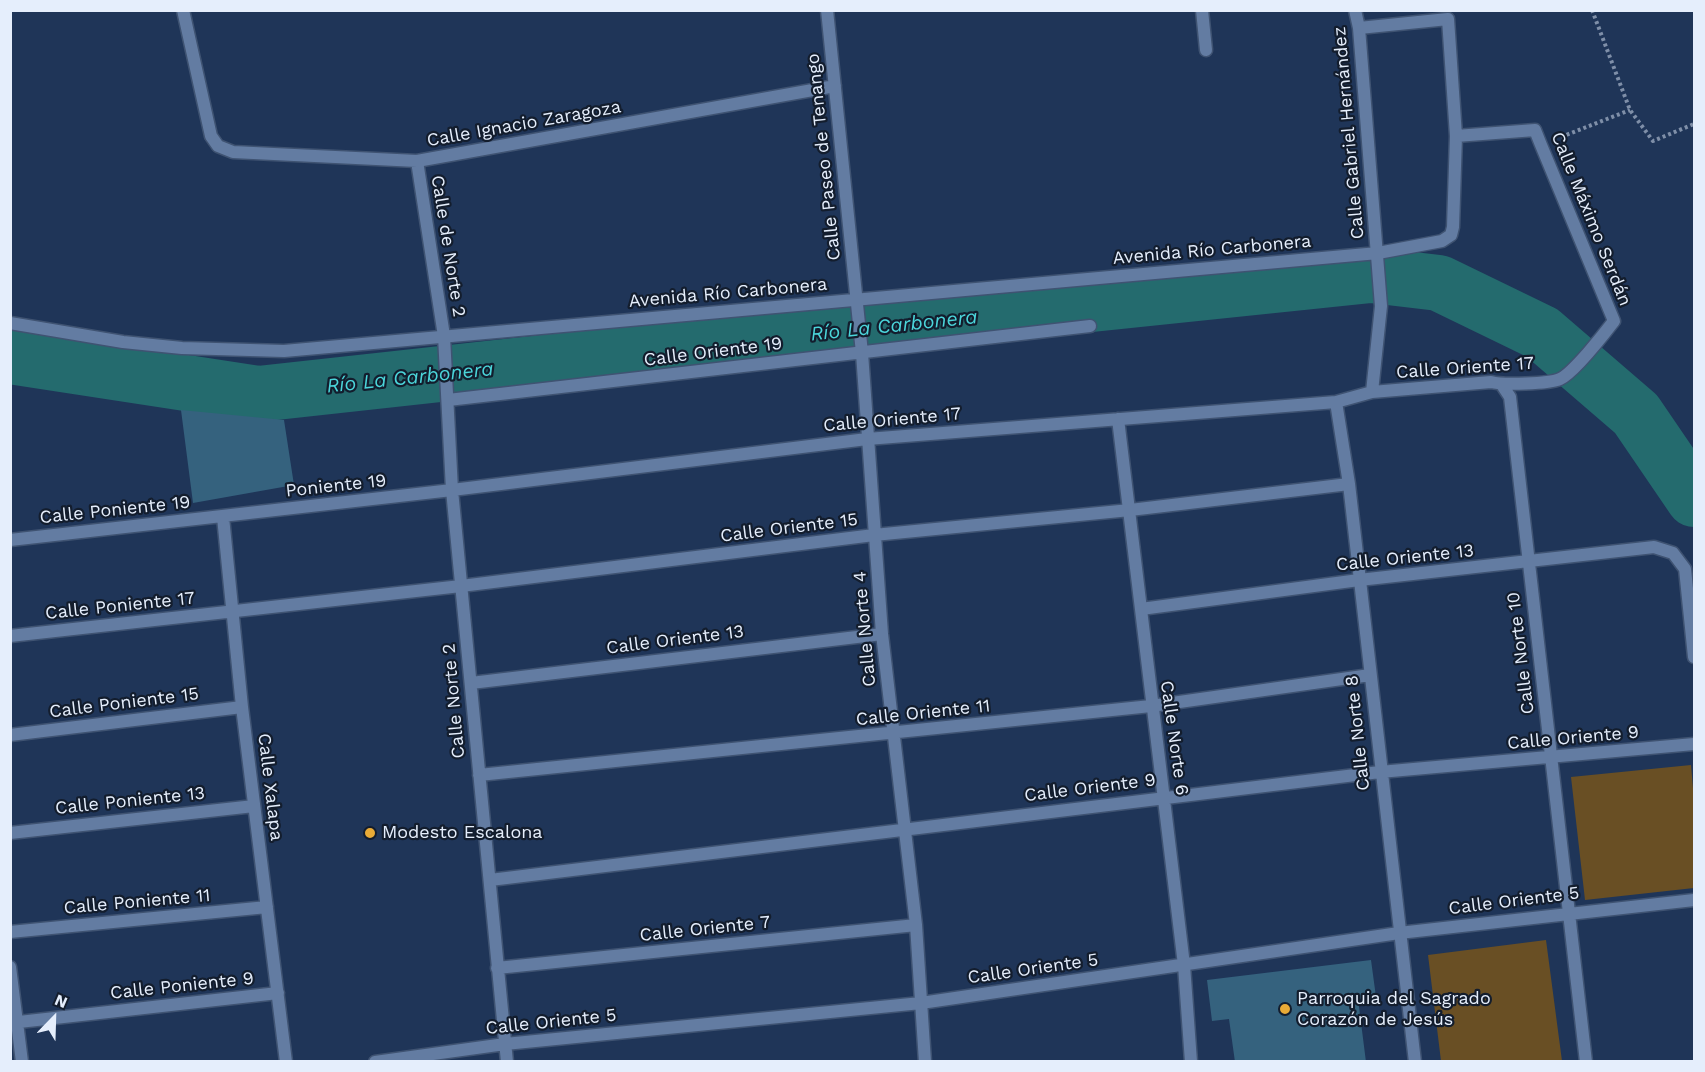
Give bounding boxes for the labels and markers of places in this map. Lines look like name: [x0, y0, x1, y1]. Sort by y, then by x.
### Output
place label: Modesto Escalona: [382, 822, 543, 844]
marker: Modesto Escalona: [363, 826, 377, 840]
place label: Parroquia del Sagrado Corazón de Jesús: [1297, 988, 1491, 1030]
marker: Parroquia del Sagrado Corazón de Jesús: [1278, 1002, 1292, 1016]

